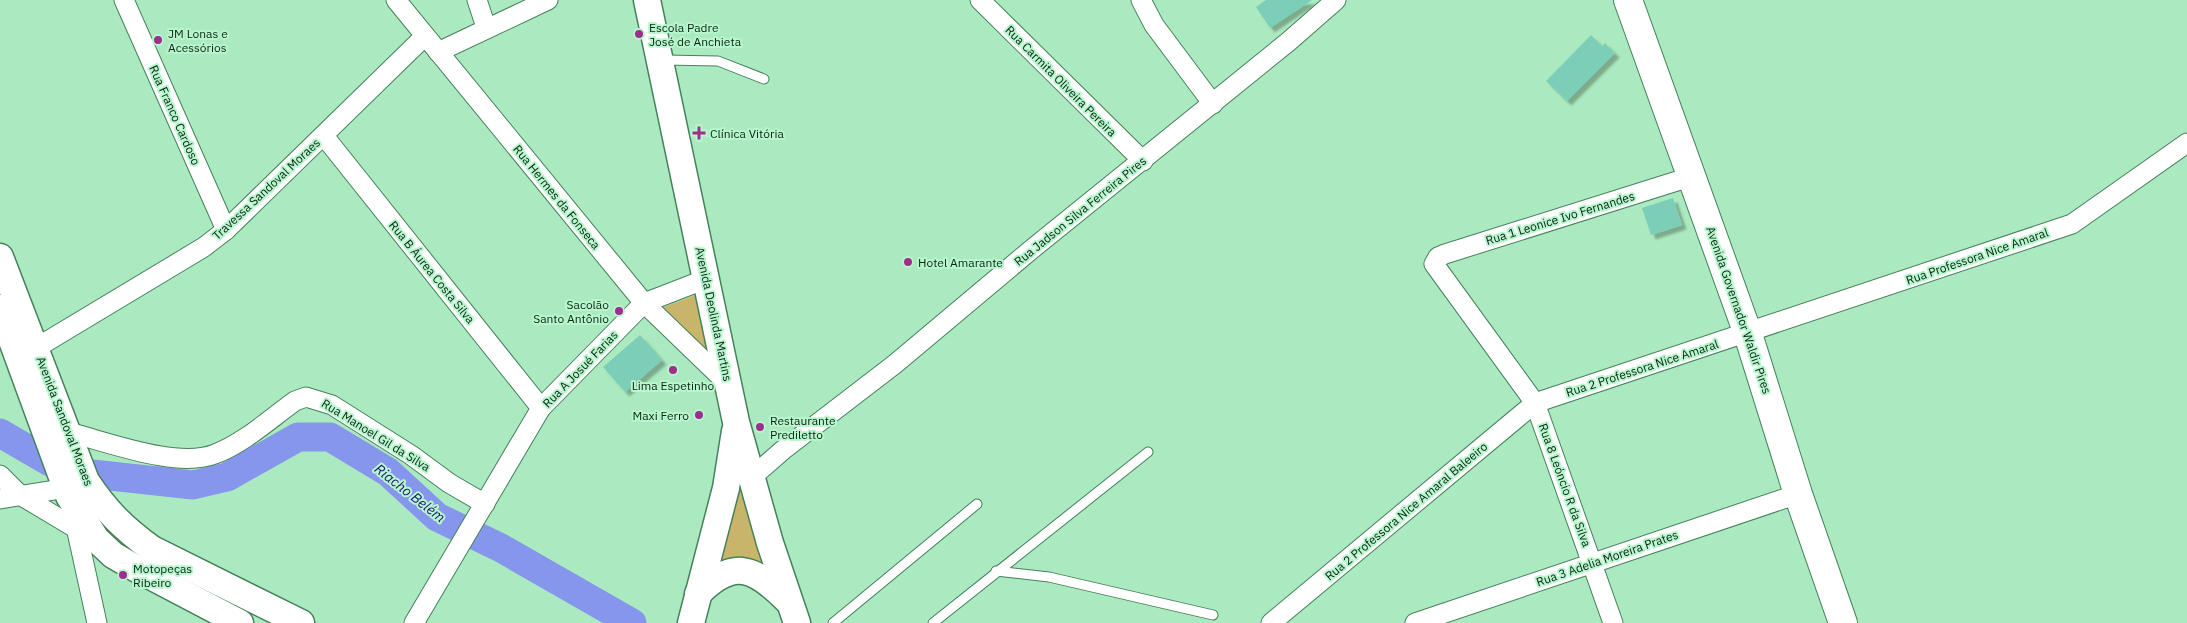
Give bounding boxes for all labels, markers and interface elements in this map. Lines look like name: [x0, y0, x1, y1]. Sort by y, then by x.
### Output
place label: Escola Padre José de Anchieta: [649, 20, 742, 49]
street label: Rua Carmita Oliveira Pereira: [1002, 22, 1120, 140]
place label: JM Lonas e Acessórios: [168, 26, 228, 55]
marker: Escola Padre José de Anchieta: [633, 28, 645, 40]
marker: JM Lonas e Acessórios: [152, 34, 164, 46]
street label: Rua Franco Cardoso: [146, 63, 204, 168]
marker: Clínica Vitória: [692, 126, 706, 140]
place label: Clínica Vitória: [710, 126, 784, 141]
street label: Travessa Sandoval Moraes: [209, 135, 323, 243]
street label: Rua Hermes da Fonseca: [510, 142, 604, 253]
street label: Rua Jadson Silva Ferreira Pires: [1011, 153, 1149, 269]
street label: Rua 1 Leonice Ivo Fernandes: [1484, 188, 1637, 248]
street label: Rua B Áurea Costa Silva: [386, 218, 478, 327]
street label: Avenida Governador Waldir Pires: [1703, 224, 1775, 396]
street label: Rua Professora Nice Amaral: [1904, 225, 2050, 287]
street label: Avenida Deolinda Martins: [692, 245, 736, 383]
place label: Hotel Amarante: [918, 255, 1003, 270]
marker: Hotel Amarante: [902, 256, 914, 268]
place label: Sacolão Santo Antônio: [533, 297, 609, 326]
marker: Sacolão Santo Antônio: [613, 305, 625, 317]
street label: Rua A Josué Farias: [539, 327, 621, 411]
street label: Rua 2 Professora Nice Amaral: [1564, 336, 1720, 400]
street label: Avenida Sandoval Moraes: [33, 354, 97, 488]
marker: Lima Espetinho: [667, 364, 679, 376]
place label: Lima Espetinho: [632, 378, 715, 393]
street label: Rua Manoel Gil da Silva: [319, 395, 434, 475]
place label: Maxi Ferro: [632, 408, 689, 423]
marker: Maxi Ferro: [693, 409, 705, 421]
place label: Restaurante Prediletto: [770, 413, 836, 442]
marker: Restaurante Prediletto: [754, 421, 766, 433]
street label: Rua 8 Leóncio R da Silva: [1536, 421, 1595, 549]
street label: Rua 2 Professora Nice Amaral Baleeiro: [1322, 438, 1490, 583]
water label: Riacho Belém: [371, 460, 449, 526]
street label: Rua 3 Adelia Moreira Prates: [1534, 527, 1680, 589]
place label: Motopeças Ribeiro: [133, 561, 192, 590]
marker: Motopeças Ribeiro: [117, 569, 129, 581]

